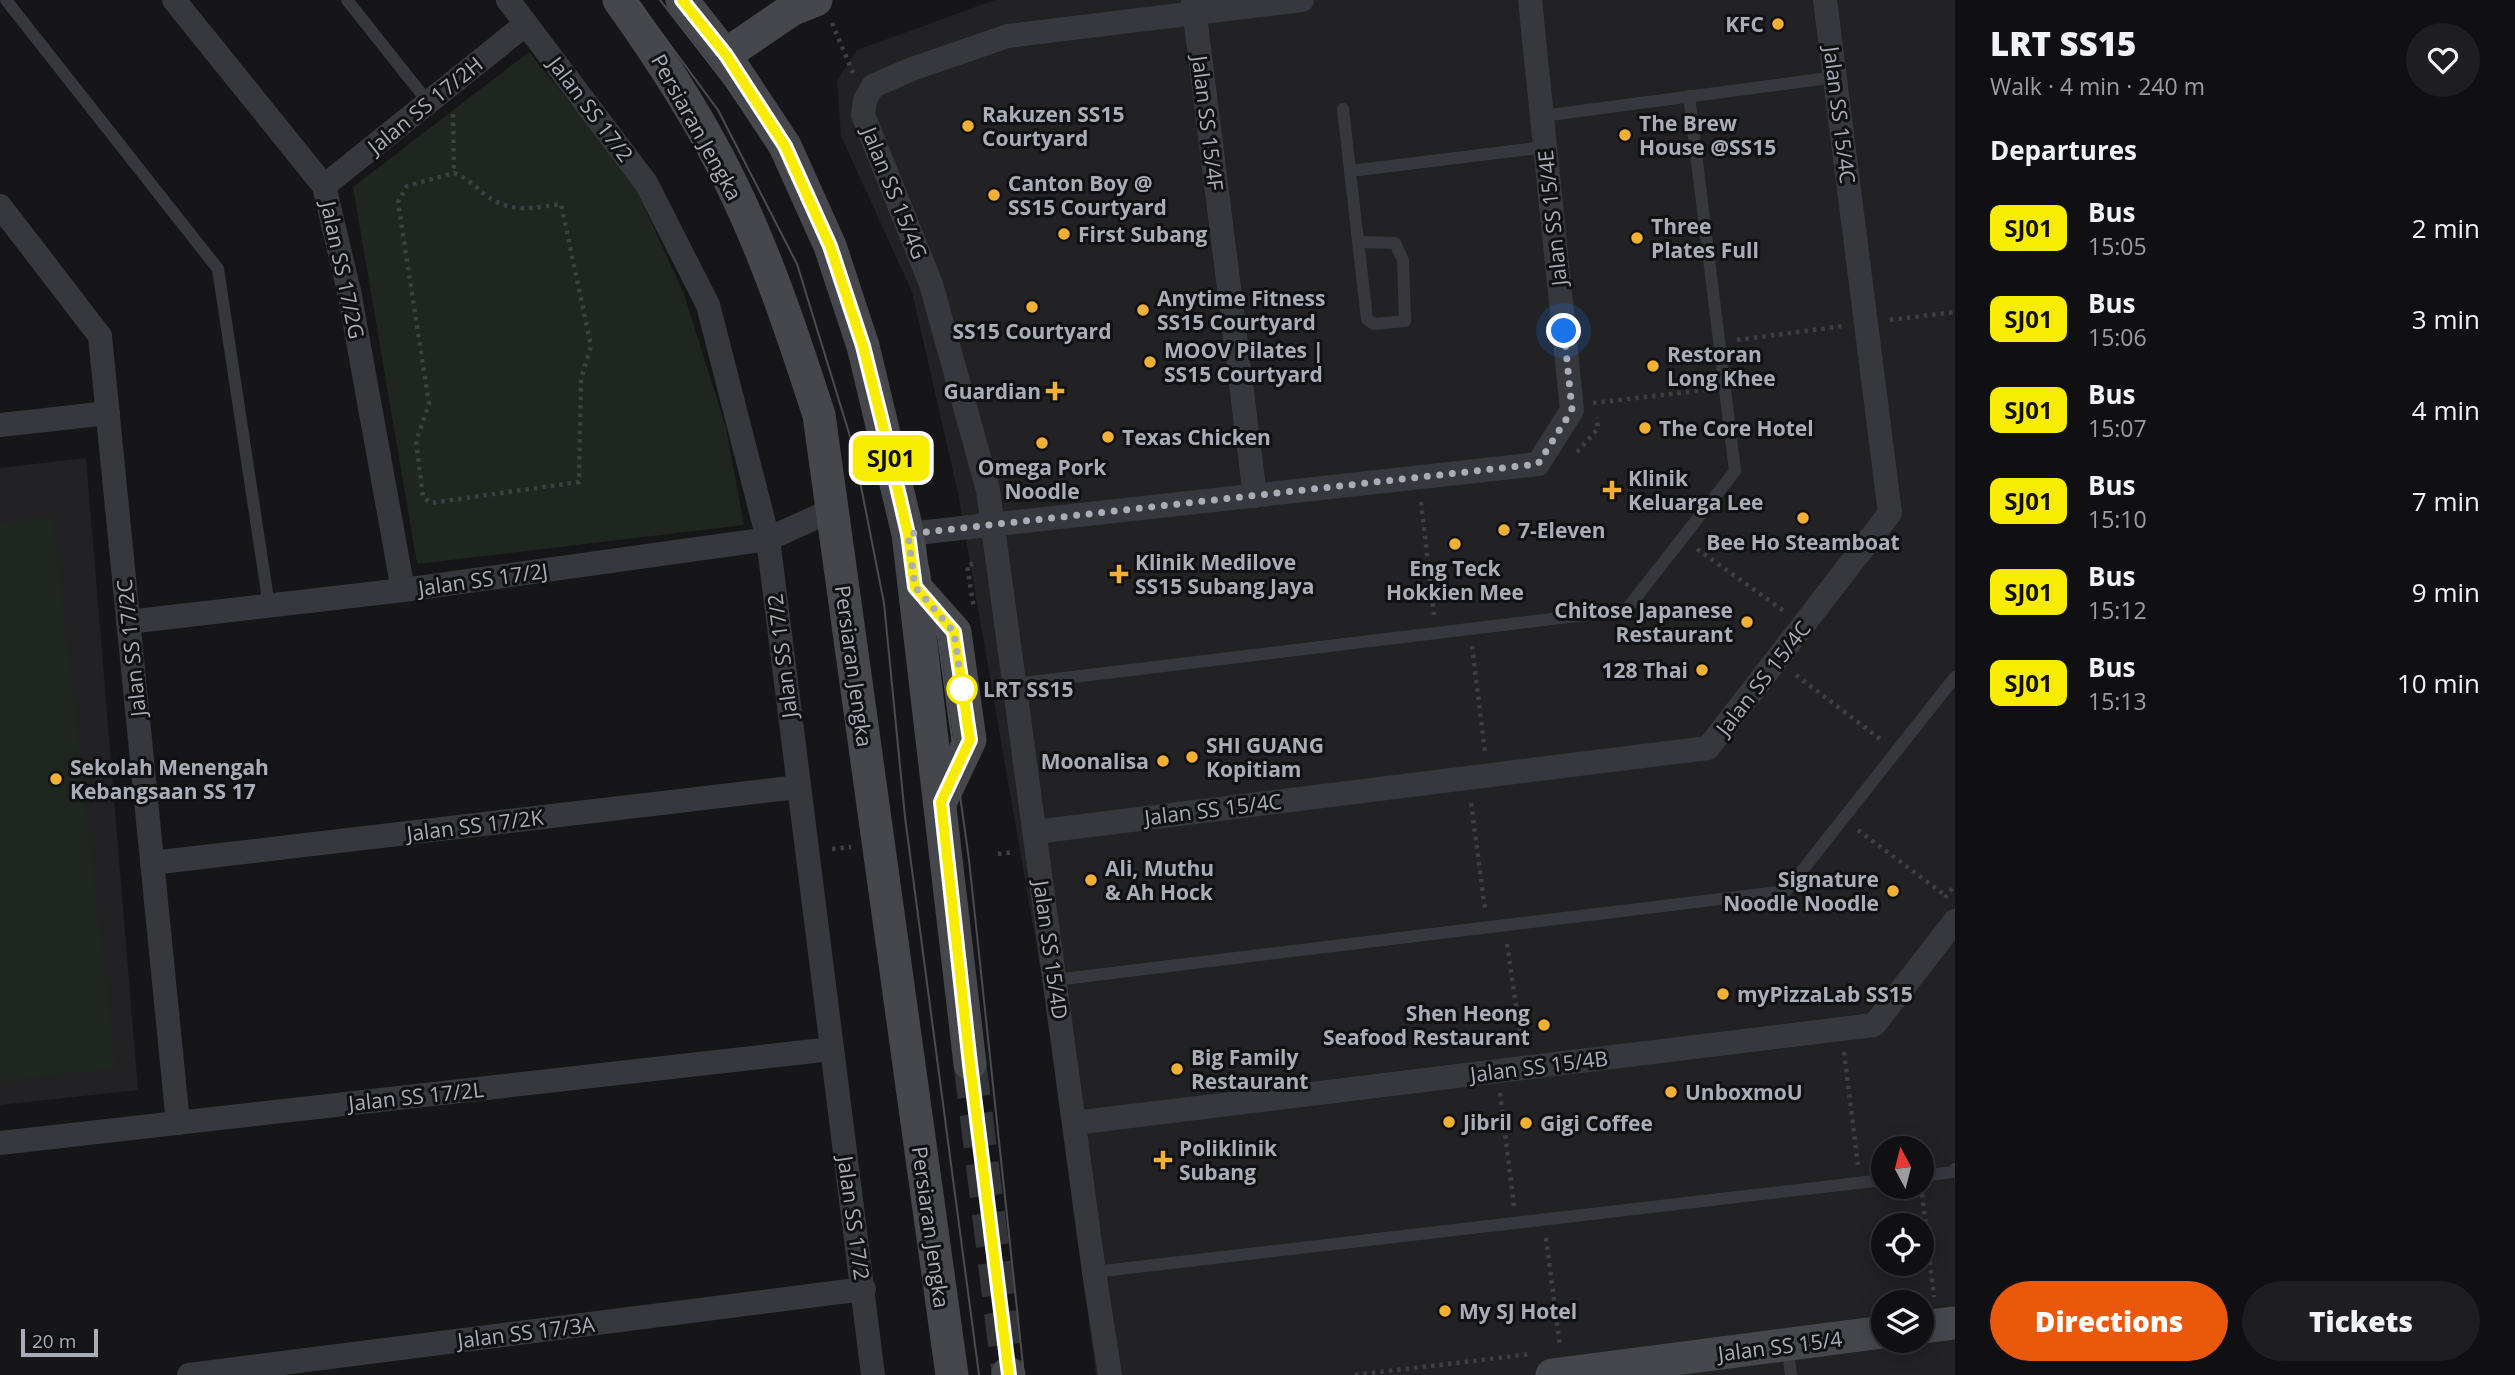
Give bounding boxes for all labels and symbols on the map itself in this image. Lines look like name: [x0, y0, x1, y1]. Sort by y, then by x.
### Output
place label: KFC: [1725, 10, 1764, 38]
marker: KFC: [1770, 16, 1786, 32]
street label: Jalan SS 15/4C: [1817, 43, 1862, 185]
street label: Jalan SS 17/2: [541, 49, 640, 167]
street label: Persiaran Jengka: [645, 49, 749, 205]
street label: Jalan SS 17/2H: [360, 50, 488, 161]
street label: Jalan SS 15/4F: [1186, 52, 1230, 192]
place label: Rakuzen SS15 Courtyard: [982, 100, 1124, 152]
place label: The Brew House @SS15: [1639, 109, 1776, 161]
marker: Rakuzen SS15 Courtyard: [960, 118, 976, 134]
street label: Jalan SS 15/4G: [855, 121, 934, 263]
marker: The Brew House @SS15: [1617, 127, 1633, 143]
street label: Jalan SS 15/4E: [1531, 149, 1573, 289]
place label: Canton Boy @ SS15 Courtyard: [1008, 169, 1167, 221]
marker: Canton Boy @ SS15 Courtyard: [986, 187, 1002, 203]
street label: Jalan SS 17/2G: [314, 197, 371, 341]
place label: Three Plates Full: [1651, 212, 1759, 264]
place label: First Subang: [1078, 220, 1208, 248]
marker: First Subang: [1056, 226, 1072, 242]
marker: Three Plates Full: [1629, 230, 1645, 246]
place label: Anytime Fitness SS15 Courtyard: [1157, 284, 1325, 336]
marker: SS15 Courtyard: [1024, 299, 1040, 315]
marker: Anytime Fitness SS15 Courtyard: [1135, 302, 1151, 318]
your location: [1546, 313, 1581, 348]
place label: SS15 Courtyard: [953, 317, 1111, 345]
place label: MOOV Pilates | SS15 Courtyard: [1164, 336, 1324, 388]
place label: Restoran Long Khee: [1667, 340, 1776, 392]
marker: MOOV Pilates | SS15 Courtyard: [1142, 354, 1158, 370]
marker: Restoran Long Khee: [1645, 358, 1661, 374]
place label: Guardian: [944, 377, 1041, 405]
marker: Guardian: [1047, 383, 1063, 399]
place label: The Core Hotel: [1659, 414, 1814, 442]
marker: The Core Hotel: [1637, 420, 1653, 436]
place label: Texas Chicken: [1122, 423, 1271, 451]
marker: Texas Chicken: [1100, 429, 1116, 445]
line badge: SJ01: [842, 435, 940, 481]
marker: Omega Pork Noodle: [1034, 435, 1050, 451]
place label: Omega Pork Noodle: [978, 453, 1107, 505]
place label: Klinik Keluarga Lee: [1628, 464, 1763, 516]
marker: Klinik Keluarga Lee: [1602, 480, 1622, 500]
marker: Bee Ho Steamboat: [1795, 510, 1811, 526]
place label: 7-Eleven: [1518, 516, 1606, 544]
marker: 7-Eleven: [1496, 522, 1512, 538]
place label: Bee Ho Steamboat: [1706, 528, 1900, 556]
marker: Eng Teck Hokkien Mee: [1447, 536, 1463, 552]
place label: Klinik Medilove SS15 Subang Jaya: [1135, 548, 1314, 600]
place label: Eng Teck Hokkien Mee: [1386, 554, 1524, 606]
street label: Jalan SS 17/2J: [414, 556, 550, 602]
marker: Klinik Medilove SS15 Subang Jaya: [1109, 564, 1129, 584]
street label: Jalan SS 17/2C: [110, 578, 152, 720]
street label: Persiaran Jengka: [829, 583, 879, 749]
street label: Jalan SS 17/2: [760, 592, 804, 722]
place label: Chitose Japanese Restaurant: [1554, 596, 1733, 648]
marker: Chitose Japanese Restaurant: [1739, 614, 1755, 630]
street label: Jalan SS 15/4C: [1708, 615, 1817, 743]
place label: 128 Thai: [1601, 656, 1688, 684]
marker: 128 Thai: [1694, 662, 1710, 678]
marker: LRT SS15: [947, 674, 977, 704]
place label: LRT SS15: [983, 675, 1074, 703]
place label: SHI GUANG Kopitiam: [1206, 731, 1324, 783]
place label: Moonalisa: [1041, 747, 1149, 775]
marker: SHI GUANG Kopitiam: [1184, 749, 1200, 765]
place label: Sekolah Menengah Kebangsaan SS 17: [70, 753, 269, 805]
marker: Moonalisa: [1155, 753, 1171, 769]
marker: Sekolah Menengah Kebangsaan SS 17: [48, 771, 64, 787]
street label: Jalan SS 15/4C: [1141, 787, 1283, 832]
street label: Jalan SS 17/2K: [403, 803, 545, 848]
place label: Ali, Muthu & Ah Hock: [1105, 854, 1214, 906]
place label: Signature Noodle Noodle: [1723, 865, 1879, 917]
marker: Ali, Muthu & Ah Hock: [1083, 872, 1099, 888]
street label: Jalan SS 15/4D: [1027, 877, 1075, 1021]
marker: Signature Noodle Noodle: [1885, 883, 1901, 899]
place label: myPizzaLab SS15: [1737, 980, 1913, 1008]
marker: myPizzaLab SS15: [1715, 986, 1731, 1002]
place label: Shen Heong Seafood Restaurant: [1323, 999, 1530, 1051]
marker: Shen Heong Seafood Restaurant: [1536, 1017, 1552, 1033]
place label: Big Family Restaurant: [1191, 1043, 1308, 1095]
street label: Jalan SS 15/4B: [1467, 1044, 1609, 1089]
marker: Big Family Restaurant: [1169, 1061, 1185, 1077]
street label: Jalan SS 17/2L: [345, 1075, 485, 1117]
place label: UnboxmoU: [1685, 1078, 1803, 1106]
marker: UnboxmoU: [1663, 1084, 1679, 1100]
place label: Jibril: [1461, 1108, 1512, 1136]
place label: Gigi Coffee: [1540, 1109, 1653, 1137]
marker: Jibril: [1441, 1114, 1457, 1130]
marker: Gigi Coffee: [1518, 1115, 1534, 1131]
place label: Poliklinik Subang: [1179, 1134, 1278, 1186]
north arrow: [1871, 1136, 1934, 1199]
street label: Persiaran Jengka: [906, 1144, 956, 1310]
marker: Poliklinik Subang: [1153, 1150, 1173, 1170]
street label: Jalan SS 17/2: [831, 1152, 877, 1282]
place label: My SJ Hotel: [1459, 1297, 1577, 1325]
marker: My SJ Hotel: [1437, 1303, 1453, 1319]
street label: Jalan SS 17/3A: [454, 1310, 597, 1355]
street label: Jalan SS 15/4: [1714, 1324, 1844, 1368]
scale bar: [21, 1326, 98, 1358]

